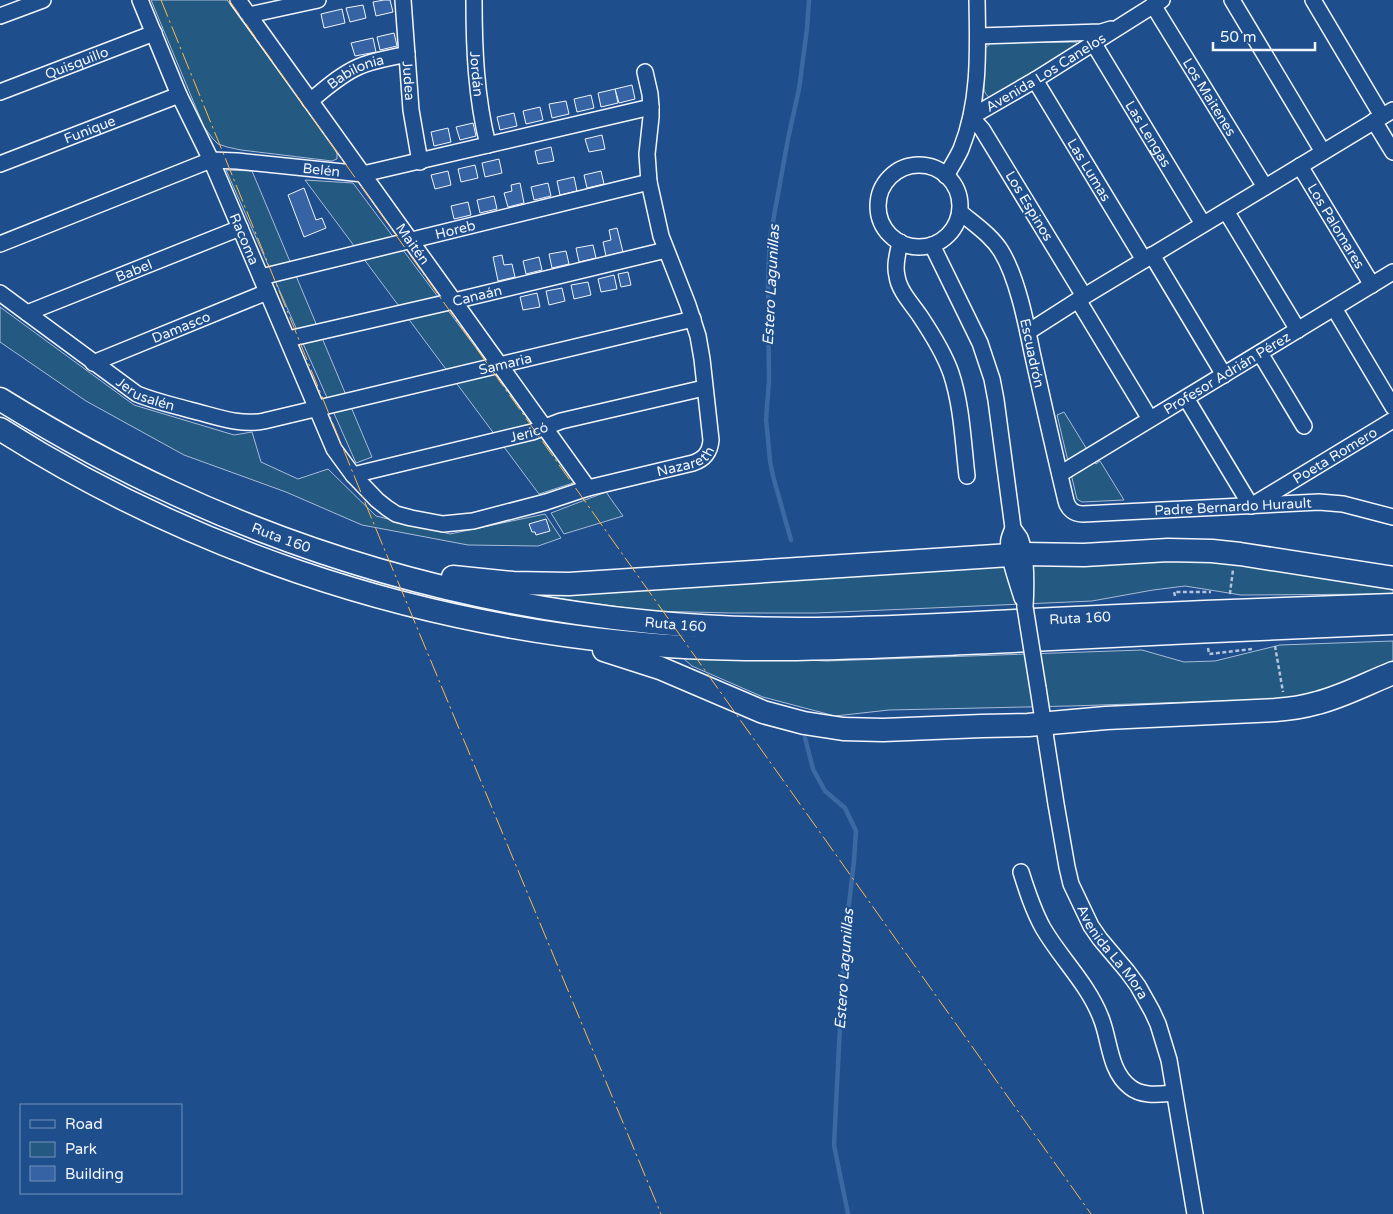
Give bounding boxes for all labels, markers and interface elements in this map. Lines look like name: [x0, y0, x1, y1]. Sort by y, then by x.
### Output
scale bar: [1213, 20, 1316, 52]
text: 50 m: [1220, 28, 1257, 46]
street label: Avenida Los Canelos: [983, 29, 1109, 115]
street label: Quisquillo: [43, 43, 111, 82]
street label: Babilonia: [323, 51, 386, 92]
street label: Jordán: [467, 51, 487, 98]
street label: Los Maitenes: [1179, 55, 1240, 139]
street label: Judea: [399, 60, 419, 101]
street label: Las Lengas: [1122, 98, 1175, 170]
street label: Funique: [61, 112, 118, 147]
street label: Las Lumas: [1064, 135, 1115, 205]
street label: Belén: [302, 159, 341, 180]
street label: Los Espinos: [1001, 168, 1057, 244]
street label: Los Palomares: [1304, 180, 1369, 272]
street label: Racoma: [226, 211, 263, 267]
street label: Horeb: [433, 216, 477, 243]
street label: Maitén: [392, 220, 433, 268]
water label: Estero Lagunillas: [759, 222, 783, 346]
street label: Babel: [113, 255, 155, 285]
street label: Canaán: [451, 281, 504, 310]
street label: Damasco: [149, 308, 213, 347]
street label: Escuadrón: [1017, 317, 1048, 389]
street label: Profesor Adrián Pérez: [1160, 328, 1293, 418]
street label: Samaria: [477, 349, 533, 378]
street label: Jerusalén: [113, 373, 177, 414]
street label: Jericó: [508, 418, 550, 446]
street label: Poeta Romero: [1290, 423, 1380, 487]
street label: Nazareth: [655, 444, 718, 480]
street label: Padre Bernardo Hurault: [1154, 494, 1313, 519]
street label: Ruta 160: [249, 519, 313, 556]
street label: Ruta 160: [1049, 608, 1111, 628]
street label: Ruta 160: [644, 613, 707, 635]
street label: Avenida La Mora: [1074, 902, 1152, 1002]
water label: Estero Lagunillas: [831, 906, 857, 1030]
legend: [20, 1104, 182, 1194]
text: Road: [65, 1115, 103, 1133]
text: Park: [65, 1140, 97, 1158]
text: Building: [65, 1165, 124, 1183]

